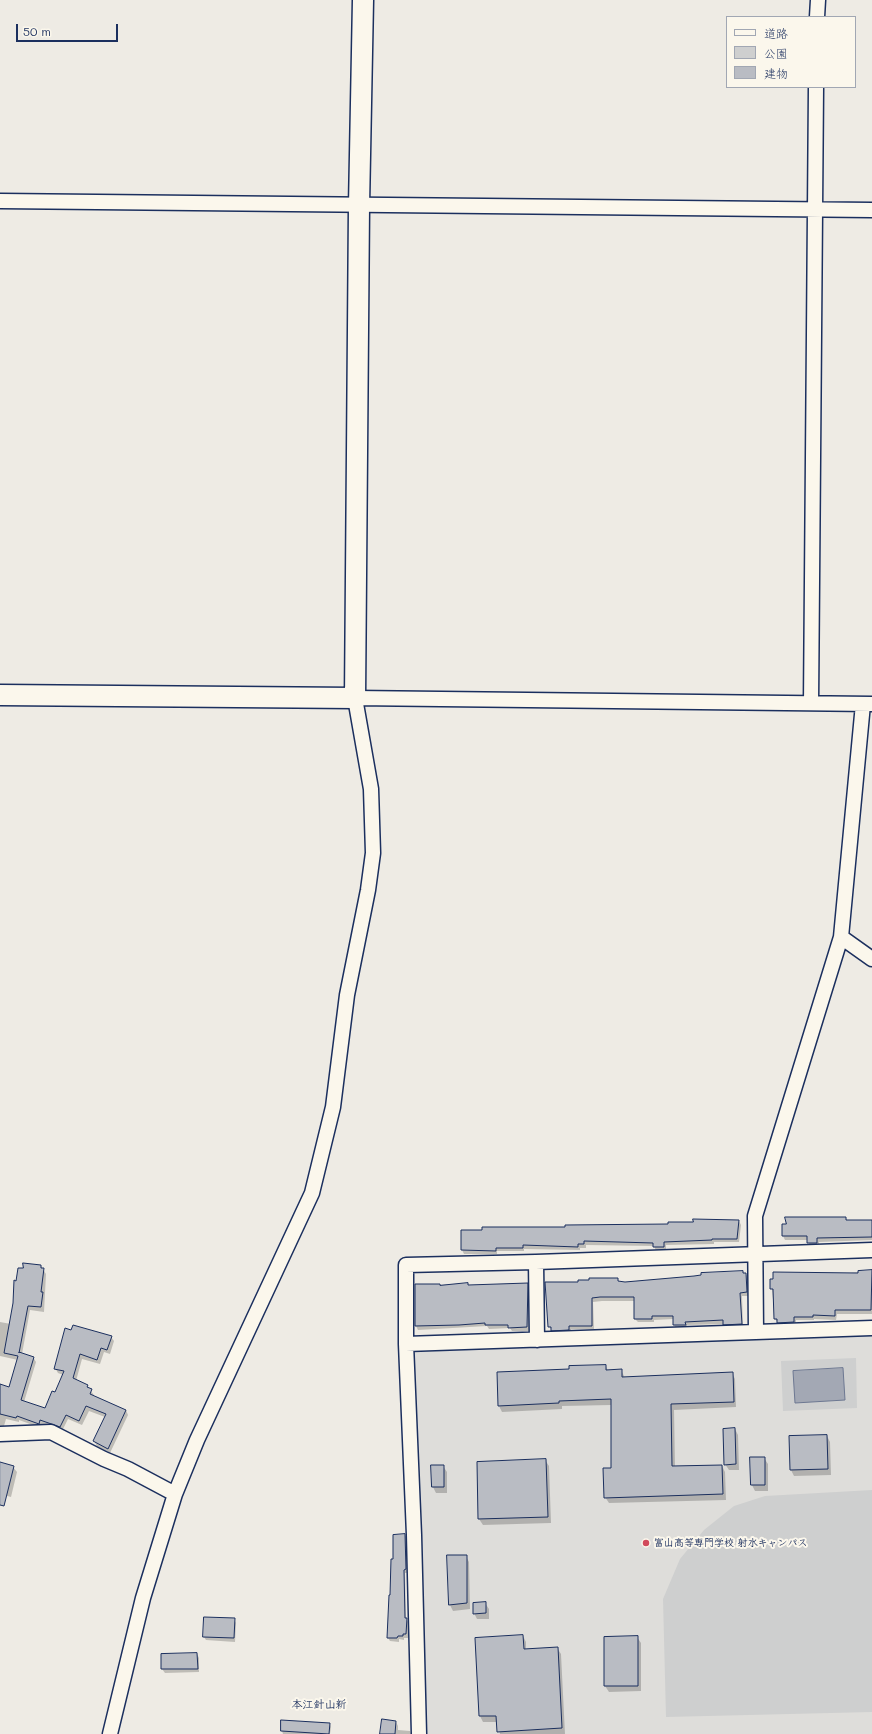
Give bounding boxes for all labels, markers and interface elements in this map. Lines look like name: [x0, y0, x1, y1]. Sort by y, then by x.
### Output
scale bar: [18, 16, 120, 42]
legend: [726, 16, 856, 88]
text: 50 m: [23, 23, 51, 39]
text: 道路: [764, 25, 788, 41]
text: 公園: [764, 45, 788, 61]
text: 建物: [764, 65, 788, 81]
place label: 富山高等専門学校 射水キャンパス: [654, 1537, 808, 1549]
marker: 富山高等専門学校 射水キャンパス: [641, 1538, 651, 1548]
district label: 本江針山新: [292, 1698, 346, 1712]

